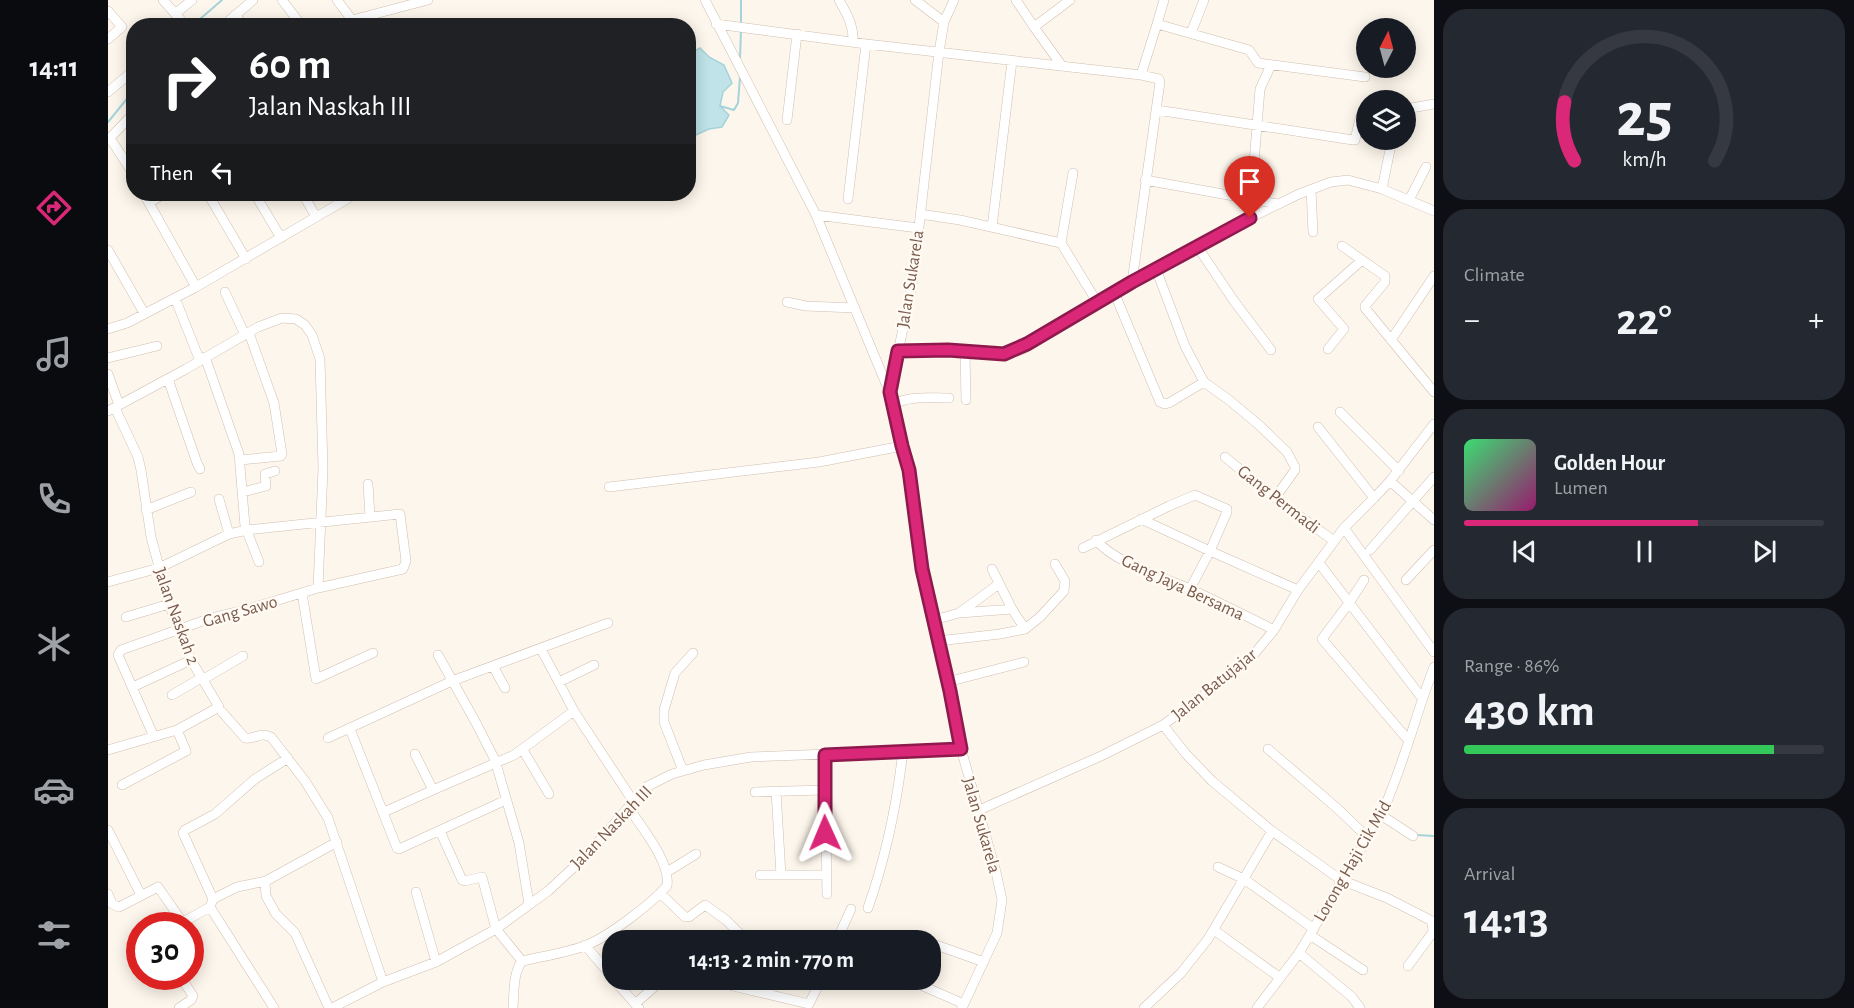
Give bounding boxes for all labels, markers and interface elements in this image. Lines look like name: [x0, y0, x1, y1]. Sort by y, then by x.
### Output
north arrow: [1356, 18, 1416, 78]
map controls: [1356, 18, 1416, 150]
icon: right: [150, 42, 228, 120]
text: 60 m: [249, 44, 331, 86]
text: 14:11: [30, 54, 78, 81]
text: 25: [1616, 86, 1672, 148]
button: layers: [1356, 90, 1416, 150]
text: Jalan Naskah III: [249, 93, 411, 120]
text: km/h: [1622, 150, 1666, 171]
icon: left: [206, 156, 239, 189]
pin: [1224, 156, 1275, 218]
text: Then: [150, 162, 194, 184]
icon: arrive: [1233, 165, 1266, 198]
icon: directions: [33, 187, 75, 229]
street label: Jalan Sukarela: [894, 229, 928, 329]
text: Climate: [1464, 265, 1525, 285]
text: 22°: [1616, 298, 1672, 343]
text: −: [1464, 304, 1480, 337]
text: +: [1808, 304, 1824, 337]
icon: music: [33, 333, 75, 375]
text: Golden Hour: [1554, 452, 1665, 474]
street label: Gang Permadi: [1234, 462, 1323, 537]
icon: phone: [33, 478, 75, 520]
text: Lumen: [1554, 478, 1608, 498]
icon: previous: [1508, 535, 1541, 568]
icon: pause: [1628, 535, 1661, 568]
icon: next: [1748, 535, 1781, 568]
street label: Gang Jaya Bersama: [1119, 552, 1247, 624]
street label: Jalan Naskah 2: [150, 565, 202, 667]
street label: Gang Sawo: [201, 593, 280, 631]
icon: climate: [33, 623, 75, 665]
street label: Jalan Batujajar: [1169, 645, 1260, 724]
text: Range · 86%: [1464, 656, 1560, 676]
text: 430 km: [1464, 689, 1595, 734]
icon: car: [33, 769, 75, 811]
street label: Jalan Sukarela: [959, 775, 1003, 875]
street label: Jalan Naskah III: [568, 783, 656, 873]
street label: Lorong Haji Cik Mid: [1311, 798, 1395, 925]
position arrow: [793, 801, 857, 865]
text: Arrival: [1464, 864, 1515, 884]
text: 14:13: [1464, 897, 1549, 942]
speed limit sign: 30: [126, 912, 204, 990]
icon: filters: [33, 914, 75, 956]
text: 14:13 · 2 min · 770 m: [689, 949, 854, 971]

